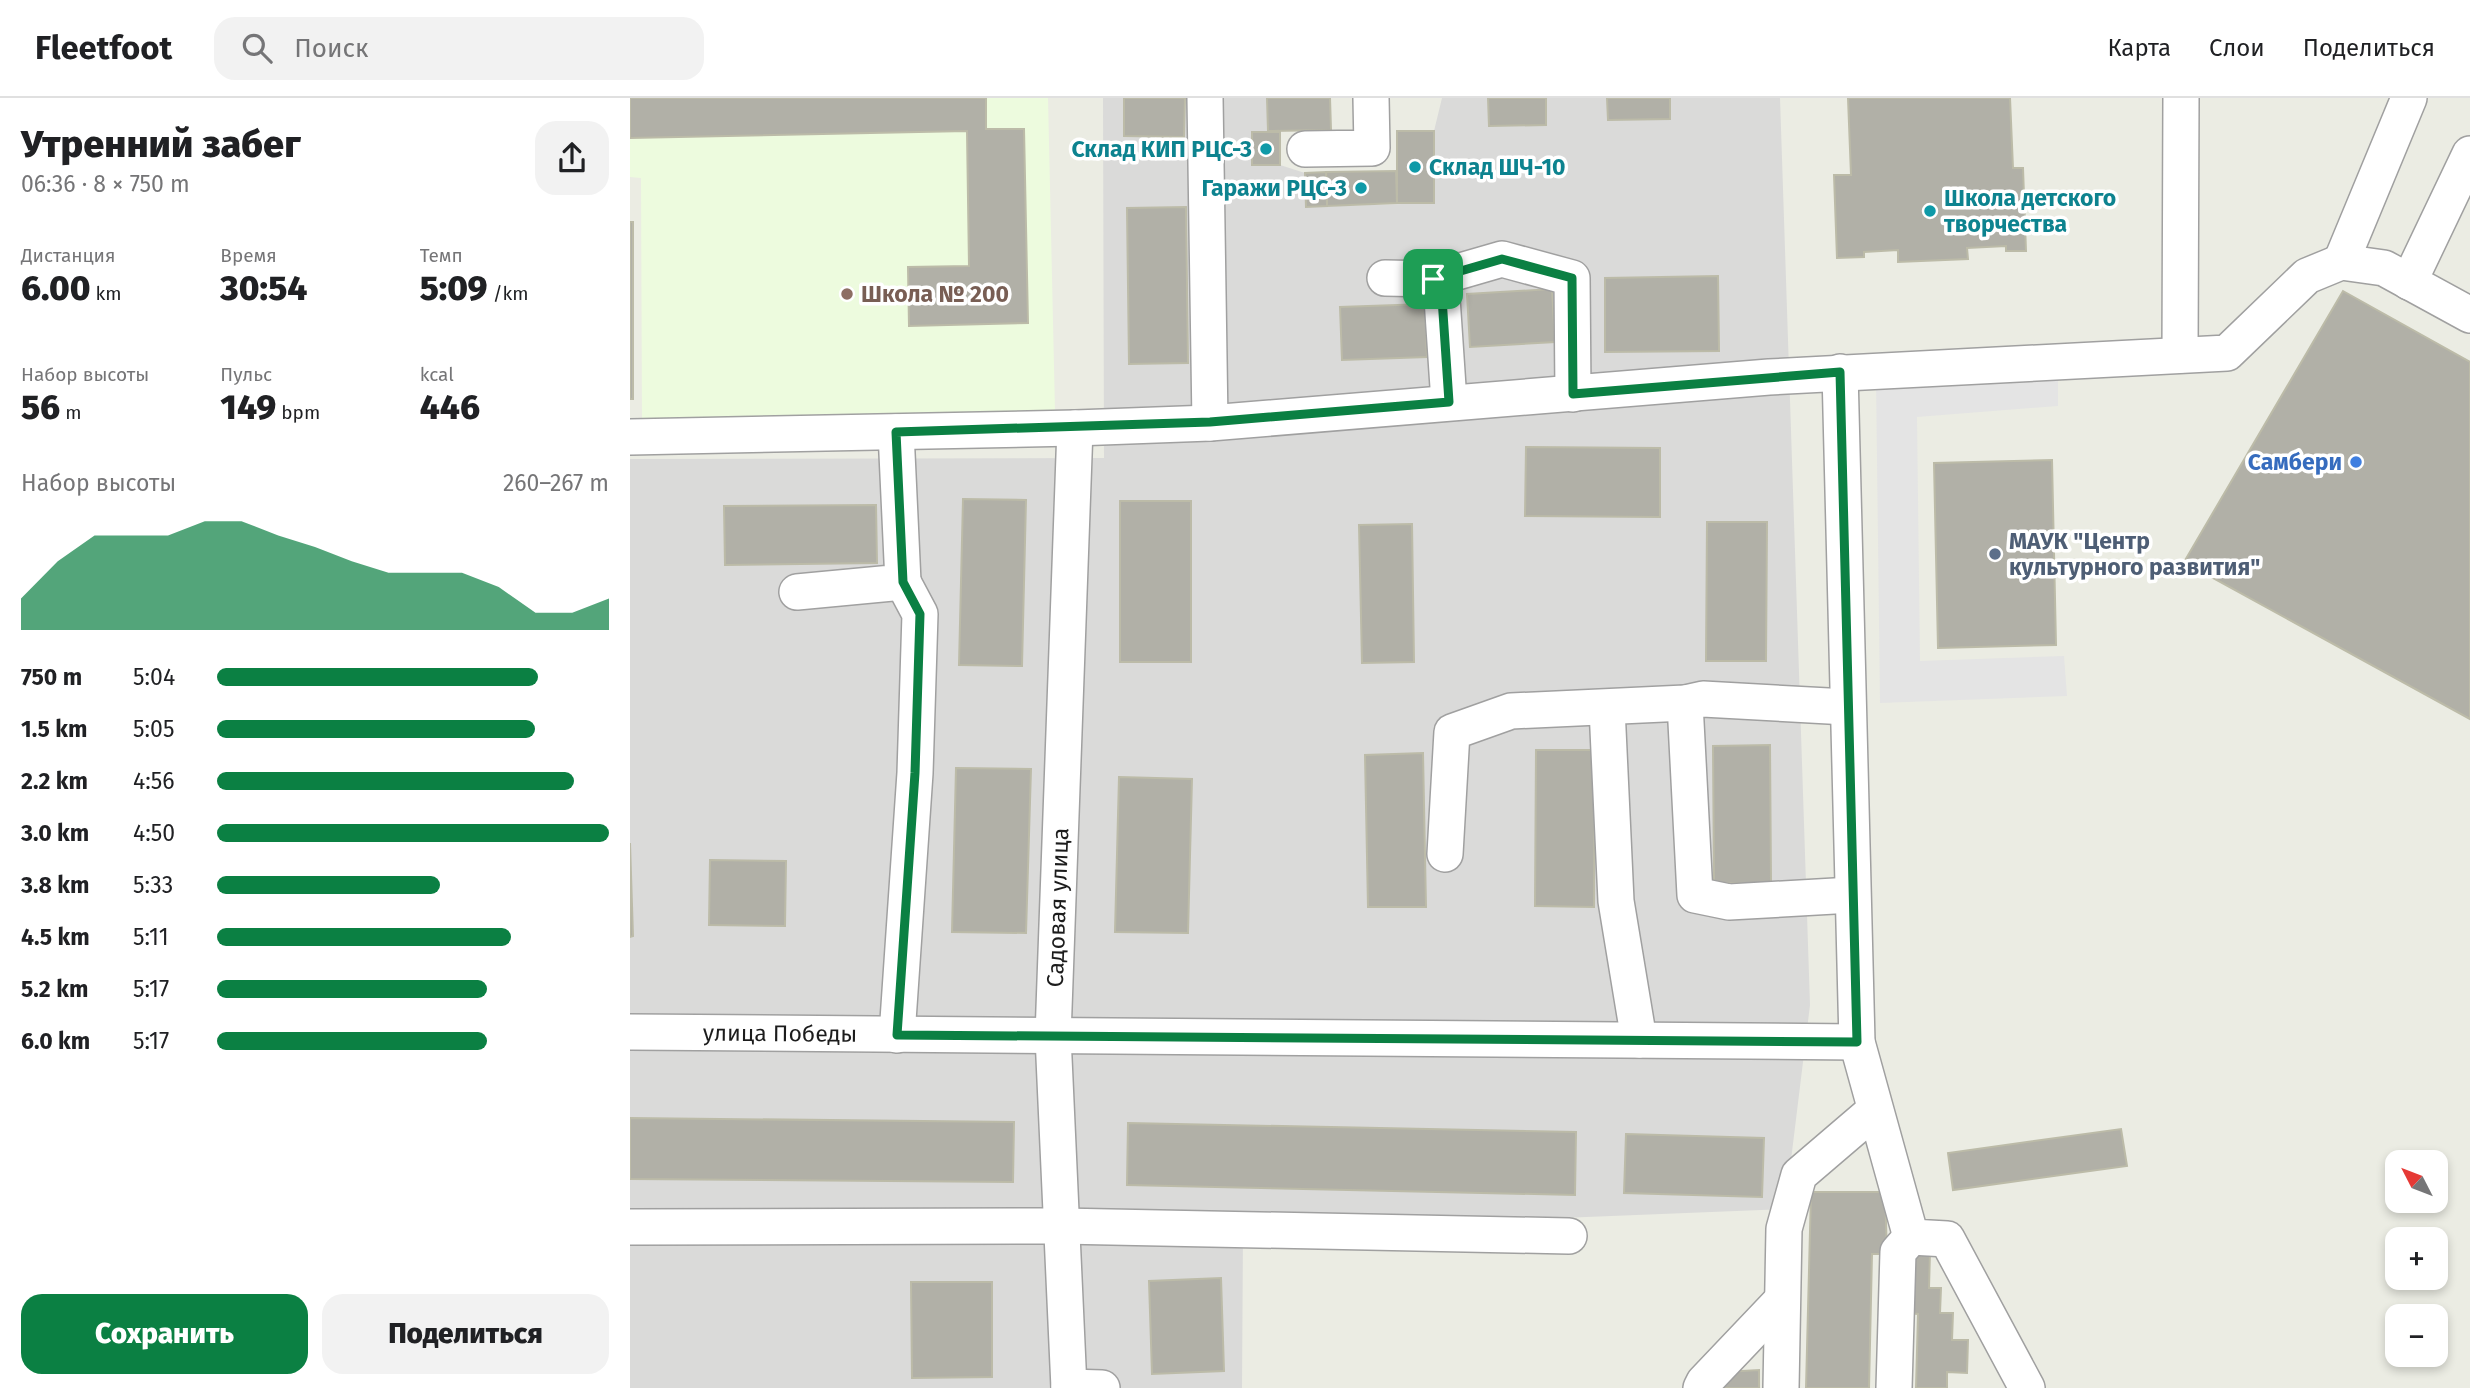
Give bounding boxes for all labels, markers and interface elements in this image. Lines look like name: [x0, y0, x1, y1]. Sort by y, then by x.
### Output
search box: [214, 17, 704, 80]
text: Fleetfoot: [35, 28, 172, 68]
icon: search: [238, 29, 276, 67]
text: Поиск: [294, 33, 369, 64]
text: Карта: [2107, 34, 2171, 62]
text: Слои: [2209, 34, 2265, 62]
text: Поделиться: [2303, 34, 2435, 62]
text: Утренний забег: [21, 121, 301, 167]
button: share: [535, 121, 609, 195]
place label: Склад КИП РЦС-3: [1071, 135, 1252, 163]
marker: Склад КИП РЦС-3: [1258, 141, 1274, 157]
place label: Склад ШЧ-10: [1429, 153, 1566, 181]
marker: Склад ШЧ-10: [1407, 159, 1423, 175]
text: 06:36 · 8 × 750 m: [21, 170, 190, 198]
place label: Гаражи РЦС-3: [1202, 174, 1347, 202]
marker: Гаражи РЦС-3: [1353, 180, 1369, 196]
place label: Школа детского творчества: [1944, 184, 2116, 238]
marker: Школа детского творчества: [1922, 203, 1938, 219]
text: Дистанция: [21, 244, 116, 267]
text: Время: [220, 244, 277, 267]
text: Темп: [420, 244, 463, 267]
pin: [1403, 249, 1463, 309]
icon: arrive: [1414, 260, 1452, 298]
text: 6.00: [21, 267, 91, 309]
text: 30:54: [220, 267, 307, 309]
text: 5:09: [420, 267, 488, 309]
place label: Школа № 200: [861, 280, 1009, 308]
text: km: [91, 282, 122, 305]
text: /km: [488, 282, 529, 305]
marker: Школа № 200: [839, 286, 855, 302]
text: Набор высоты: [21, 363, 149, 386]
text: Пульс: [220, 363, 272, 386]
text: kcal: [420, 363, 454, 386]
text: 56: [21, 386, 60, 428]
text: 149: [220, 386, 276, 428]
text: 446: [420, 386, 480, 428]
text: m: [60, 401, 82, 424]
text: bpm: [276, 401, 320, 424]
place label: Самбери: [2248, 448, 2342, 476]
marker: Самбери: [2348, 454, 2364, 470]
text: Набор высоты: [21, 469, 176, 497]
text: 260–267 m: [503, 469, 609, 497]
place label: МАУК "Центр культурного развития": [2009, 527, 2260, 581]
marker: МАУК "Центр культурного развития": [1987, 546, 2003, 562]
text: 750 m: [21, 663, 82, 691]
text: 5:04: [133, 663, 175, 691]
text: 1.5 km: [21, 715, 87, 743]
text: 5:05: [133, 715, 174, 743]
text: 2.2 km: [21, 767, 88, 795]
text: 4:56: [133, 767, 175, 795]
text: 3.0 km: [21, 819, 89, 847]
text: 4:50: [133, 819, 175, 847]
street label: Садовая улица: [1041, 827, 1075, 988]
text: 3.8 km: [21, 871, 89, 899]
text: 5:33: [133, 871, 173, 899]
text: 4.5 km: [21, 923, 90, 951]
text: 5:11: [133, 923, 169, 951]
text: 5.2 km: [21, 975, 88, 1003]
text: 5:17: [133, 975, 169, 1003]
street label: улица Победы: [703, 1019, 857, 1048]
text: 6.0 km: [21, 1027, 90, 1055]
text: 5:17: [133, 1027, 169, 1055]
north arrow: [2385, 1150, 2448, 1213]
map controls: [2385, 1150, 2448, 1367]
button: +: [2385, 1227, 2448, 1290]
button: Сохранить: [21, 1294, 308, 1374]
button: Поделиться: [322, 1294, 609, 1374]
button: −: [2385, 1304, 2448, 1367]

